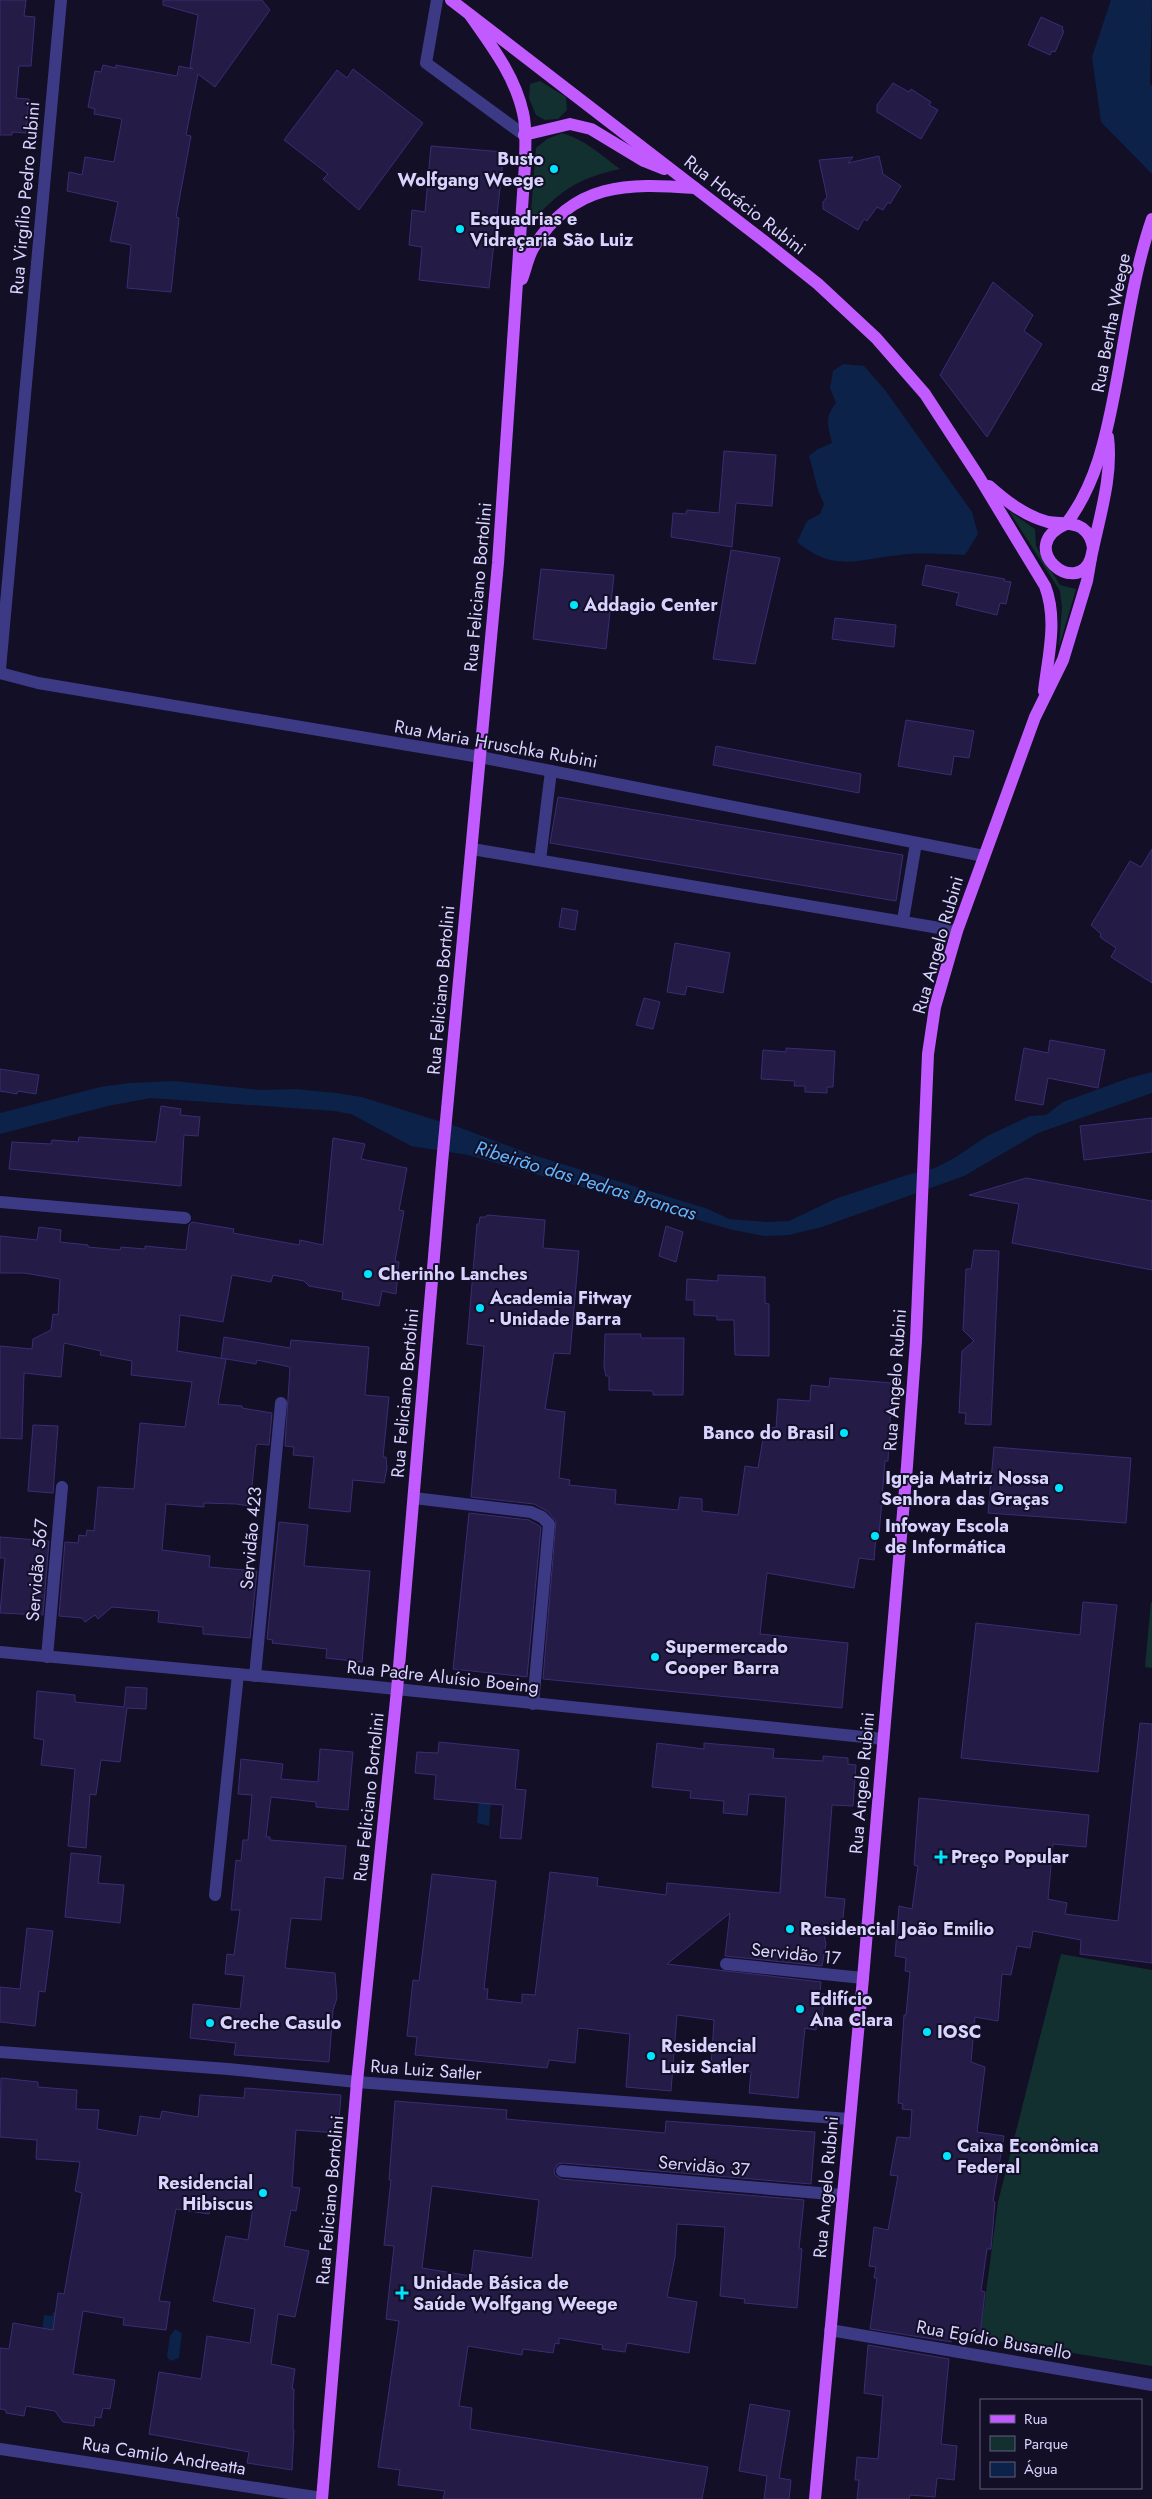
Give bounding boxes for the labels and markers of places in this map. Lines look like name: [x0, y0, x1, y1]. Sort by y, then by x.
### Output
place label: Busto Wolfgang Weege: [398, 146, 544, 193]
marker: Busto Wolfgang Weege: [548, 163, 560, 175]
place label: Esquadrias e Vidraçaria São Luiz: [469, 206, 634, 253]
marker: Esquadrias e Vidraçaria São Luiz: [454, 223, 466, 235]
place label: Addagio Center: [583, 592, 718, 618]
marker: Addagio Center: [568, 599, 580, 611]
place label: Cherinho Lanches: [378, 1261, 527, 1287]
marker: Cherinho Lanches: [362, 1268, 374, 1280]
place label: Academia Fitway - Unidade Barra: [489, 1285, 632, 1332]
marker: Academia Fitway - Unidade Barra: [474, 1302, 486, 1314]
place label: Banco do Brasil: [703, 1420, 834, 1446]
marker: Banco do Brasil: [838, 1427, 850, 1439]
place label: Igreja Matriz Nossa Senhora das Graças: [881, 1465, 1049, 1512]
marker: Igreja Matriz Nossa Senhora das Graças: [1053, 1482, 1065, 1494]
place label: Infoway Escola de Informática: [885, 1513, 1009, 1560]
marker: Infoway Escola de Informática: [869, 1530, 881, 1542]
place label: Supermercado Cooper Barra: [665, 1634, 788, 1681]
marker: Supermercado Cooper Barra: [649, 1651, 661, 1663]
place label: Preço Popular: [951, 1844, 1070, 1870]
marker: Preço Popular: [935, 1851, 947, 1863]
place label: Residencial João Emilio: [800, 1916, 995, 1942]
marker: Residencial João Emilio: [784, 1923, 796, 1935]
place label: Edifício Ana Clara: [809, 1986, 893, 2033]
marker: Edifício Ana Clara: [794, 2003, 806, 2015]
place label: Creche Casulo: [220, 2010, 342, 2036]
marker: Creche Casulo: [204, 2017, 216, 2029]
place label: IOSC: [937, 2019, 981, 2045]
marker: IOSC: [921, 2026, 933, 2038]
place label: Residencial Luiz Satler: [661, 2033, 756, 2080]
marker: Residencial Luiz Satler: [645, 2050, 657, 2062]
place label: Caixa Econômica Federal: [957, 2133, 1099, 2180]
marker: Caixa Econômica Federal: [941, 2150, 953, 2162]
place label: Residencial Hibiscus: [158, 2170, 253, 2217]
marker: Residencial Hibiscus: [257, 2187, 269, 2199]
place label: Unidade Básica de Saúde Wolfgang Weege: [413, 2270, 618, 2317]
marker: Unidade Básica de Saúde Wolfgang Weege: [395, 2286, 409, 2300]

